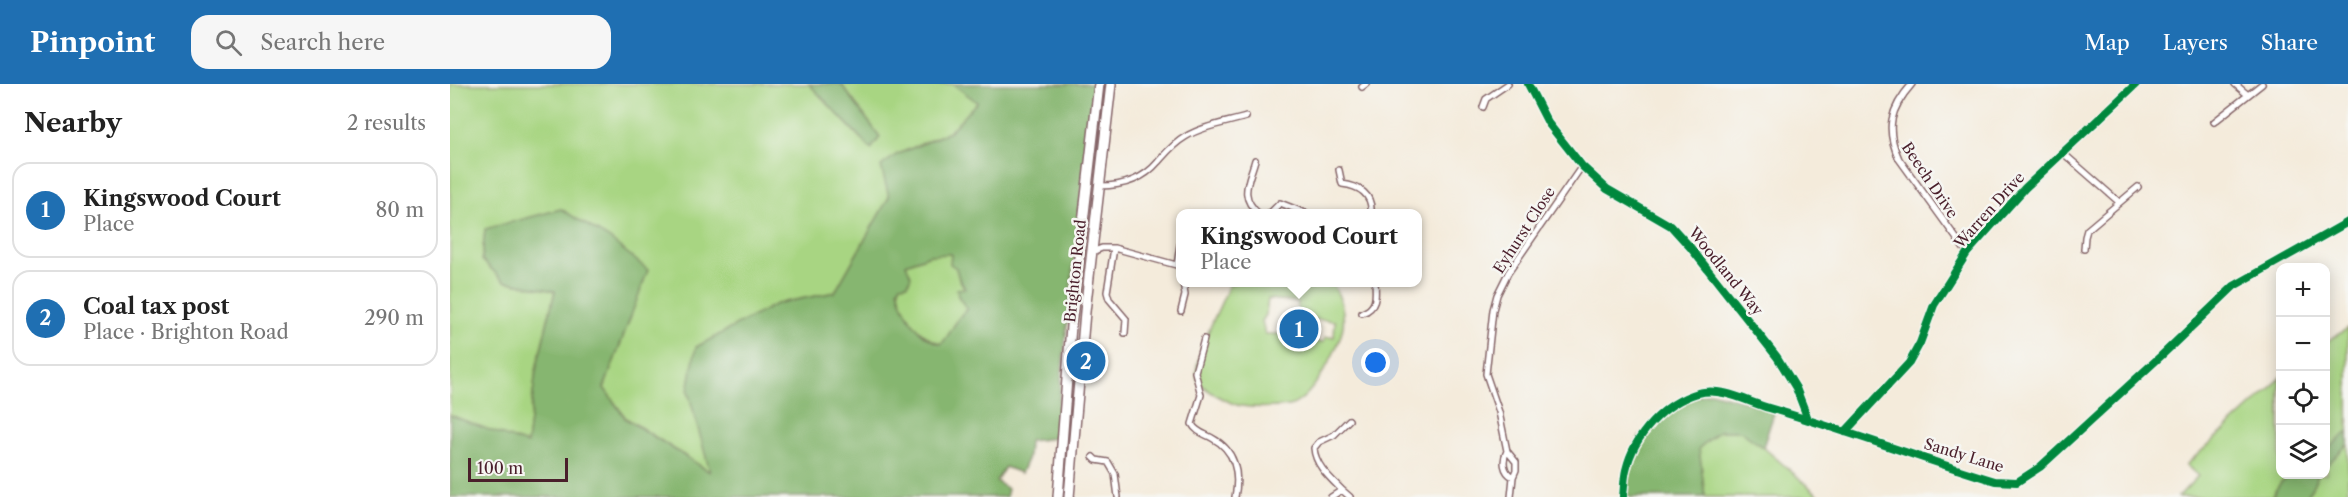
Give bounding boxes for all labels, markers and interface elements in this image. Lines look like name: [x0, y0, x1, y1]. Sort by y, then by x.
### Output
search box: [191, 15, 611, 69]
text: Pinpoint: [30, 25, 155, 59]
icon: search: [212, 26, 245, 59]
text: Search here: [260, 29, 385, 56]
text: Map: [2085, 30, 2130, 55]
text: Layers: [2163, 30, 2228, 55]
text: Share: [2261, 30, 2318, 55]
text: Nearby: [24, 107, 122, 139]
text: 2 results: [347, 111, 426, 135]
street label: Beech Drive: [1898, 138, 1962, 222]
street label: Warren Drive: [1949, 168, 2028, 253]
street label: Eyhurst Close: [1489, 183, 1559, 277]
text: Kingswood Court: [83, 185, 281, 212]
text: 1: [41, 198, 50, 222]
text: 80 m: [376, 198, 424, 222]
popup: [1176, 209, 1422, 287]
text: Place: [83, 212, 134, 236]
street label: Brighton Road: [1060, 218, 1090, 324]
street label: Woodland Way: [1684, 222, 1768, 319]
text: Kingswood Court: [1200, 223, 1398, 250]
text: Place: [1200, 250, 1252, 274]
map controls: [2276, 263, 2330, 479]
button: +: [2276, 263, 2330, 317]
text: Coal tax post: [83, 293, 229, 320]
text: 2: [40, 306, 51, 330]
text: 290 m: [364, 306, 424, 330]
pin: 1: [1280, 306, 1318, 352]
button: −: [2276, 317, 2330, 371]
text: Place · Brighton Road: [83, 320, 289, 344]
pin: 2: [1066, 338, 1106, 384]
your location: [1361, 348, 1390, 377]
button: locate: [2276, 371, 2330, 425]
button: layers: [2276, 425, 2330, 479]
street label: Sandy Lane: [1922, 434, 2006, 476]
scale bar: [468, 455, 568, 482]
text: 100 m: [477, 458, 523, 478]

